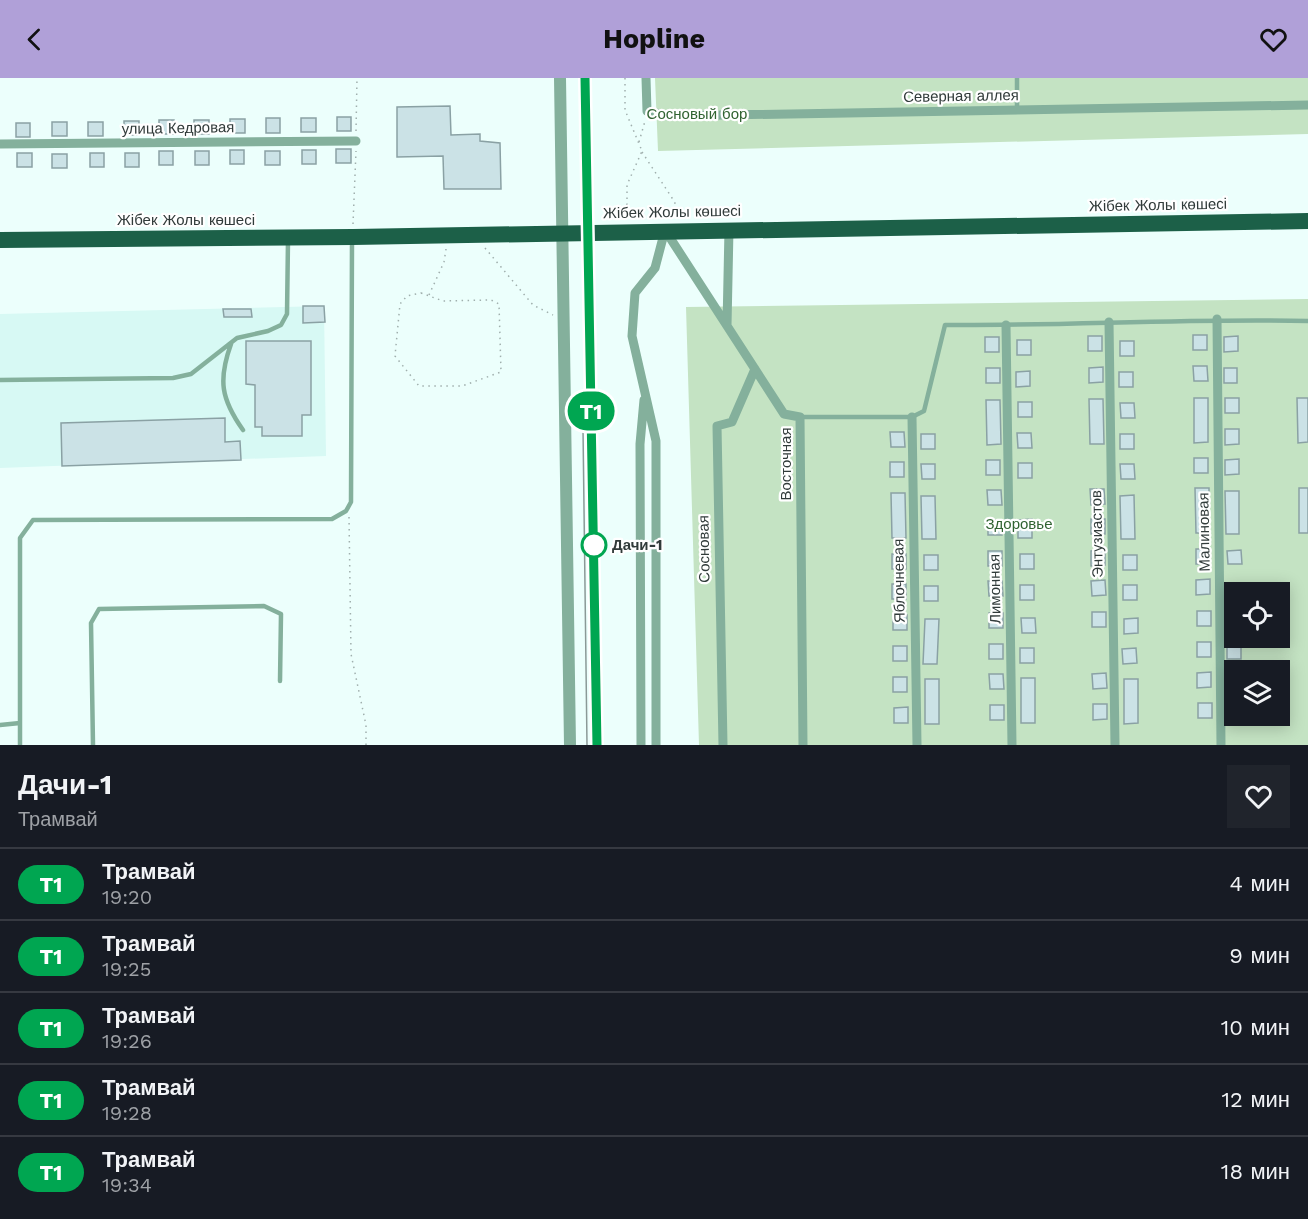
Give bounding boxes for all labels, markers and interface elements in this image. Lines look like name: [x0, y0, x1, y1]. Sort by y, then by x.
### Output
icon: back: [18, 23, 51, 56]
text: Hopline: [603, 23, 705, 55]
icon: heart: [1257, 23, 1290, 56]
street label: Северная аллея: [903, 86, 1019, 106]
park label: Сосновый бор: [647, 105, 747, 123]
street label: улица Кедровая: [121, 118, 235, 138]
street label: Жібек Жолы көшесі: [1089, 195, 1227, 215]
street label: Жібек Жолы көшесі: [603, 202, 741, 222]
street label: Жібек Жолы көшесі: [117, 211, 255, 229]
line badge: T1: [564, 392, 618, 430]
text: T1: [580, 399, 602, 424]
street label: Восточная: [777, 427, 795, 501]
street label: Энтузиастов: [1087, 490, 1107, 578]
street label: Малиновая: [1194, 492, 1214, 572]
street label: Сосновая: [694, 515, 714, 583]
park label: Здоровье: [986, 515, 1052, 533]
marker: Дачи-1: [581, 532, 607, 558]
place label: Дачи-1: [612, 536, 662, 554]
street label: Яблочневая: [889, 539, 909, 623]
street label: Лимонная: [985, 554, 1005, 624]
map controls: [1224, 582, 1290, 726]
button: locate: [1224, 582, 1290, 648]
button: layers: [1224, 660, 1290, 726]
button: heart: [1227, 765, 1290, 828]
text: Дачи-1: [18, 768, 112, 801]
text: Трамвай: [18, 807, 98, 831]
text: Трамвай: [102, 859, 196, 884]
text: 4 мин: [1229, 871, 1290, 896]
text: T1: [40, 872, 62, 897]
text: 19:20: [102, 885, 152, 909]
text: Трамвай: [102, 931, 196, 956]
text: 9 мин: [1229, 943, 1290, 968]
text: T1: [40, 944, 62, 969]
text: 19:25: [102, 957, 151, 981]
text: Трамвай: [102, 1003, 196, 1028]
text: 10 мин: [1221, 1015, 1290, 1040]
text: T1: [40, 1016, 62, 1041]
text: 19:26: [102, 1029, 152, 1053]
text: Трамвай: [102, 1075, 196, 1100]
text: 12 мин: [1222, 1087, 1290, 1112]
text: T1: [40, 1088, 62, 1113]
text: 19:28: [102, 1101, 152, 1125]
text: Трамвай: [102, 1147, 196, 1172]
text: 18 мин: [1221, 1159, 1290, 1184]
text: T1: [40, 1160, 62, 1185]
text: 19:34: [102, 1173, 152, 1197]

